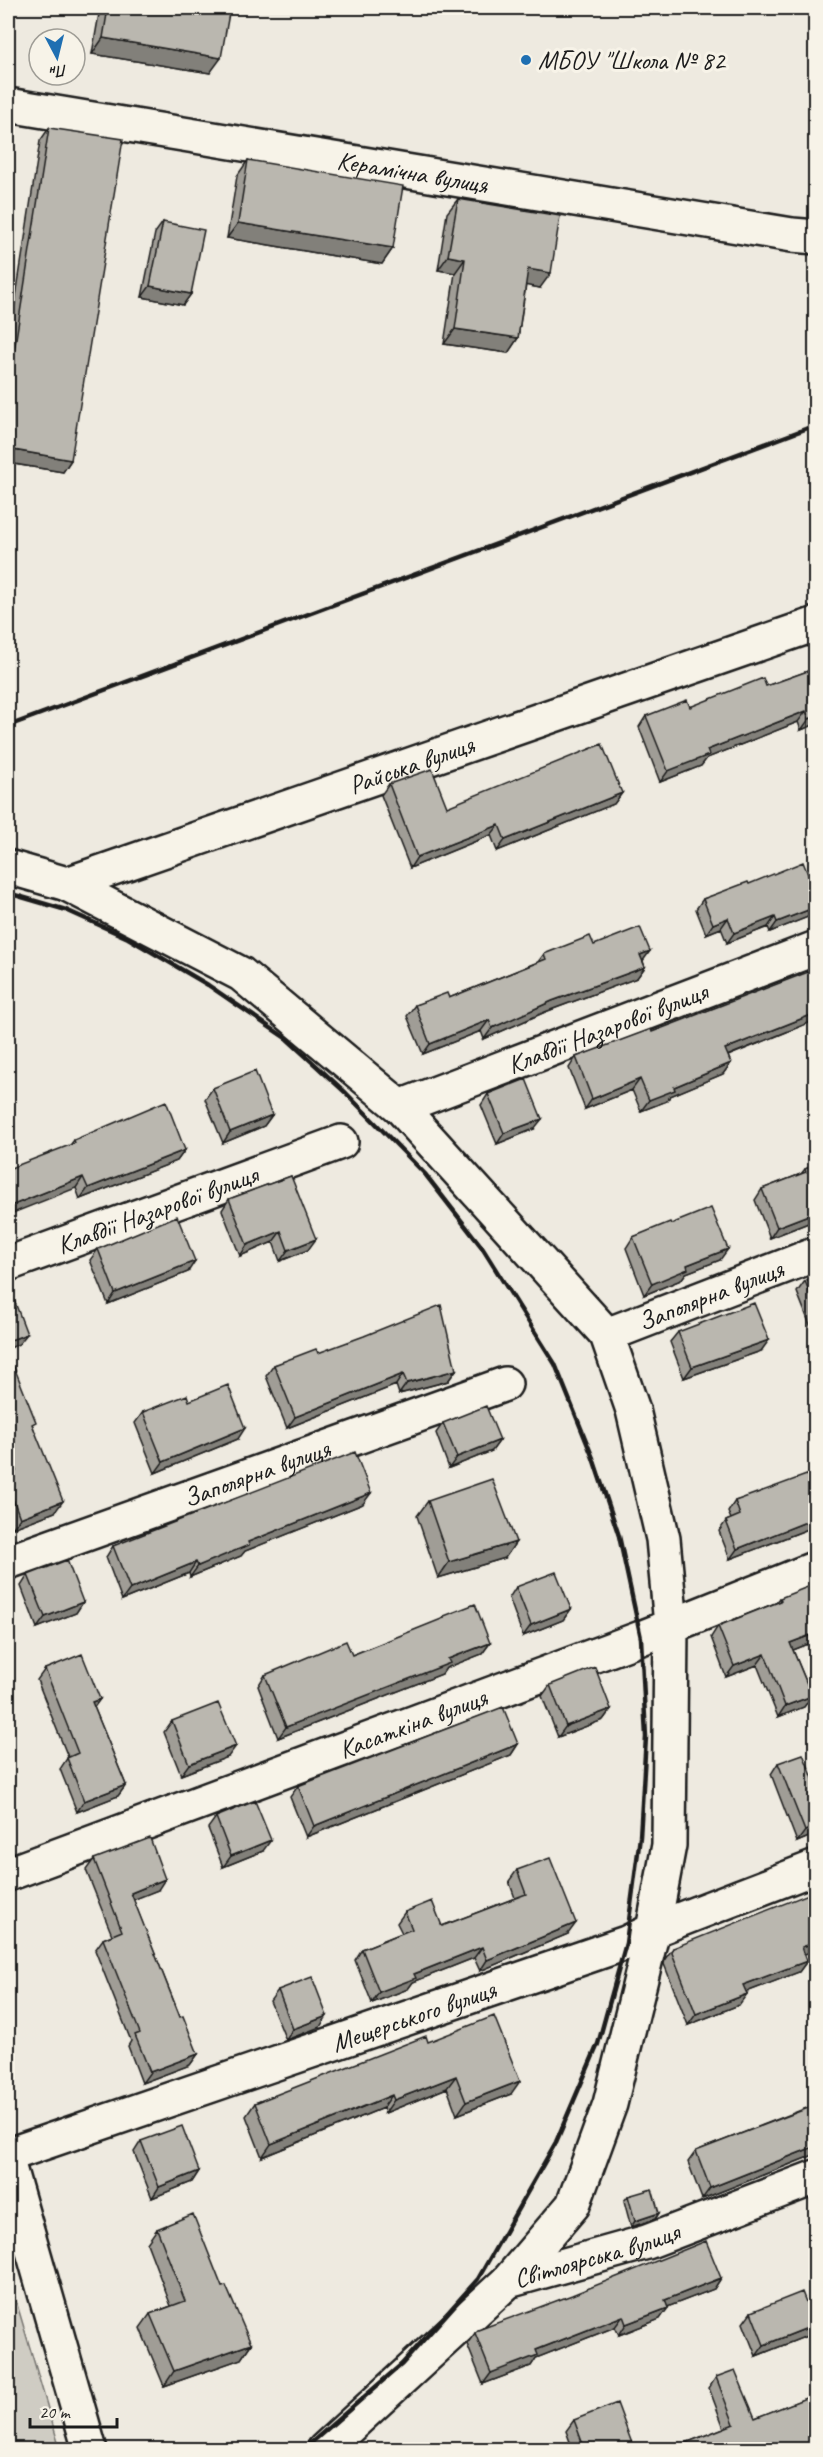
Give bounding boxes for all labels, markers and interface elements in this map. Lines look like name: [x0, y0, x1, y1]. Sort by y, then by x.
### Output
north arrow: [27, 27, 87, 87]
place label: МБОУ "Школа № 82: [538, 44, 727, 77]
marker: МБОУ "Школа № 82: [519, 53, 533, 67]
text: Пн: [48, 60, 68, 82]
street label: Керамічна вулиця: [335, 144, 492, 202]
street label: Райська вулиця: [345, 727, 480, 802]
street label: Клавдії Назарової вулиця: [503, 974, 714, 1081]
street label: Клавдії Назарової вулиця: [52, 1157, 264, 1262]
street label: Заполярна вулиця: [633, 1252, 790, 1338]
street label: Заполярна вулиця: [179, 1432, 336, 1515]
street label: Касаткіна вулиця: [334, 1680, 493, 1766]
street label: Мещерського вулиця: [327, 1972, 502, 2060]
street label: Світлоярська вулиця: [510, 2214, 686, 2296]
scale bar: [30, 2391, 117, 2429]
text: 20 m: [39, 2401, 72, 2423]

